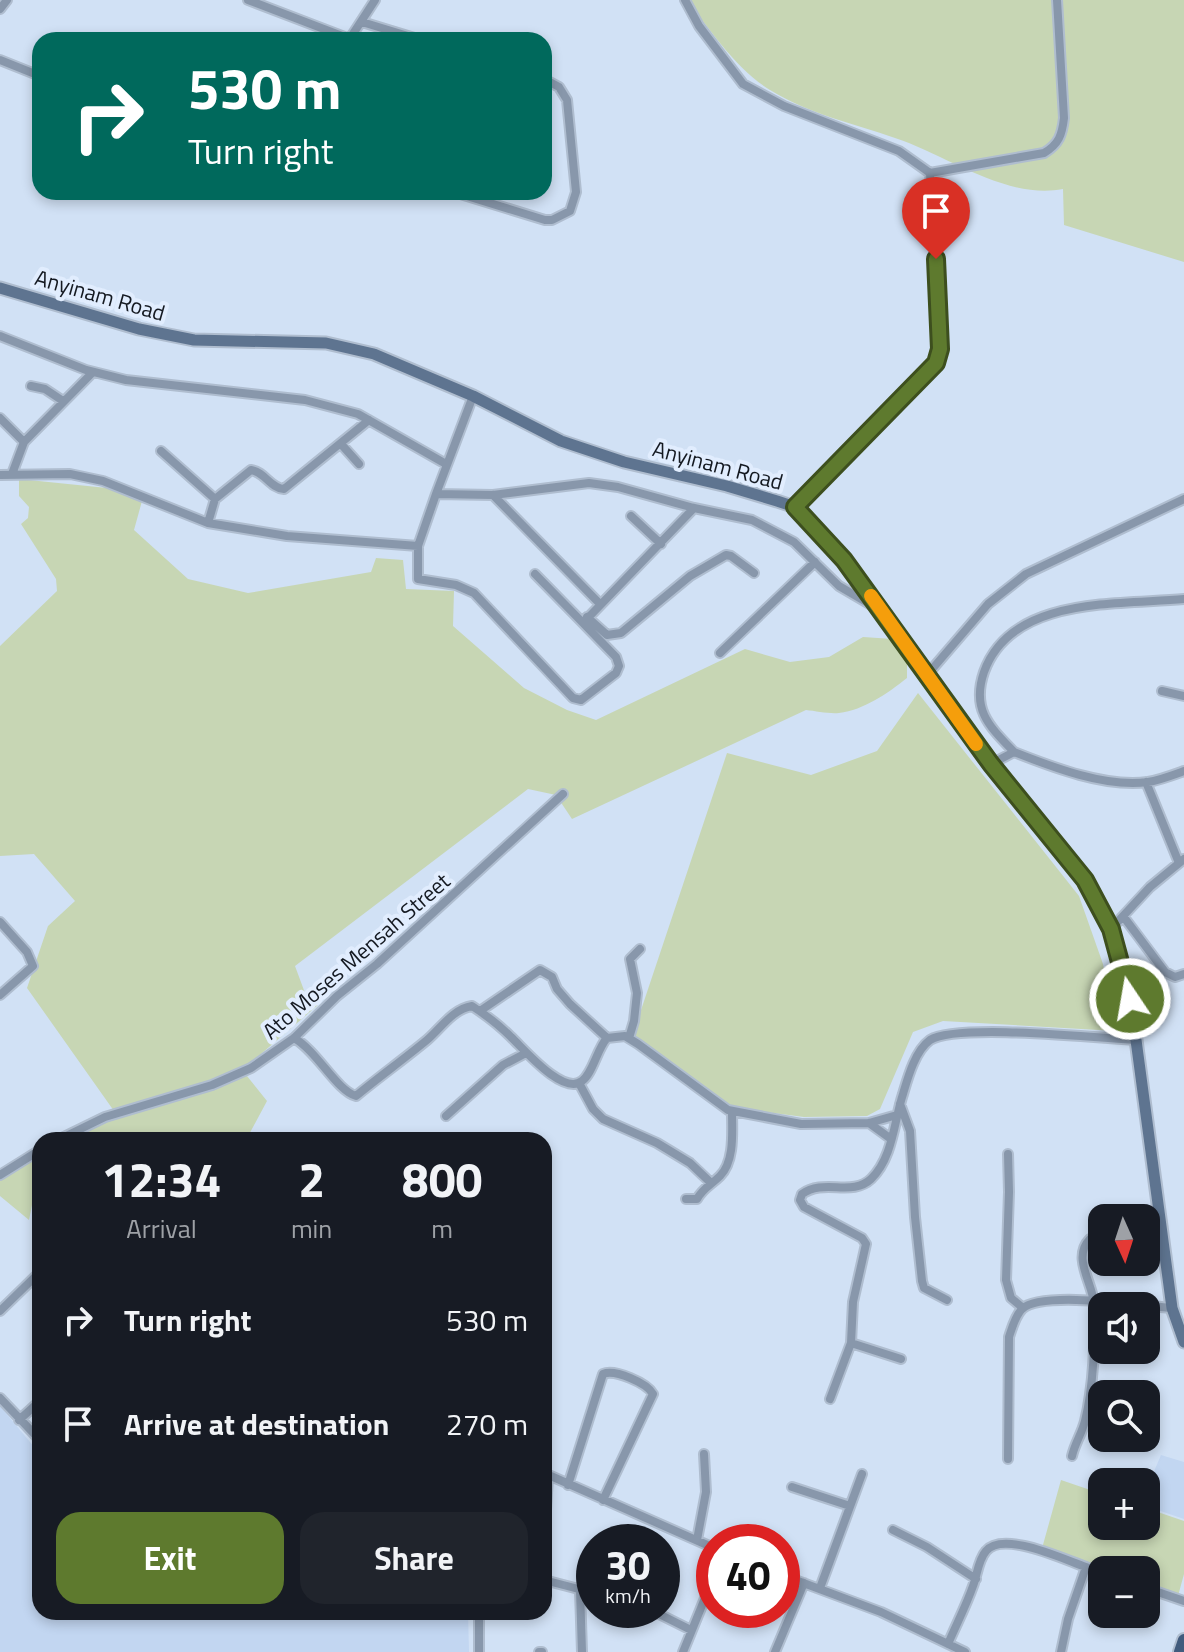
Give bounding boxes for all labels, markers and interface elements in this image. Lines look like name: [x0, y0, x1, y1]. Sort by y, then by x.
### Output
text: 530 m: [188, 46, 341, 131]
icon: right: [56, 64, 160, 168]
text: Turn right: [188, 123, 333, 178]
pin: [902, 177, 970, 259]
icon: arrive: [914, 189, 958, 233]
street label: Anyinam Road: [31, 260, 169, 330]
street label: Anyinam Road: [649, 431, 787, 499]
street label: Ato Moses Mensah Street: [255, 865, 458, 1047]
position arrow: [1088, 957, 1172, 1041]
text: 12:34: [102, 1143, 221, 1216]
text: 2: [298, 1143, 325, 1216]
text: 800: [402, 1143, 482, 1216]
north arrow: [1088, 1204, 1160, 1276]
map controls: [1088, 1204, 1160, 1628]
text: Arrival: [126, 1209, 197, 1248]
text: min: [291, 1209, 332, 1248]
text: m: [431, 1209, 453, 1248]
button: sound: [1088, 1292, 1160, 1364]
text: Turn right: [124, 1297, 252, 1343]
text: 530 m: [446, 1297, 528, 1343]
icon: right: [56, 1298, 100, 1342]
button: search: [1088, 1380, 1160, 1452]
text: Arrive at destination: [124, 1401, 389, 1447]
text: 270 m: [446, 1401, 528, 1447]
icon: arrive: [56, 1402, 100, 1446]
button: +: [1088, 1468, 1160, 1540]
button: Exit: [56, 1512, 284, 1604]
button: Share: [300, 1512, 528, 1604]
speed limit sign: 40: [696, 1524, 800, 1628]
text: 30: [606, 1535, 650, 1596]
button: −: [1088, 1556, 1160, 1628]
text: km/h: [605, 1580, 651, 1611]

